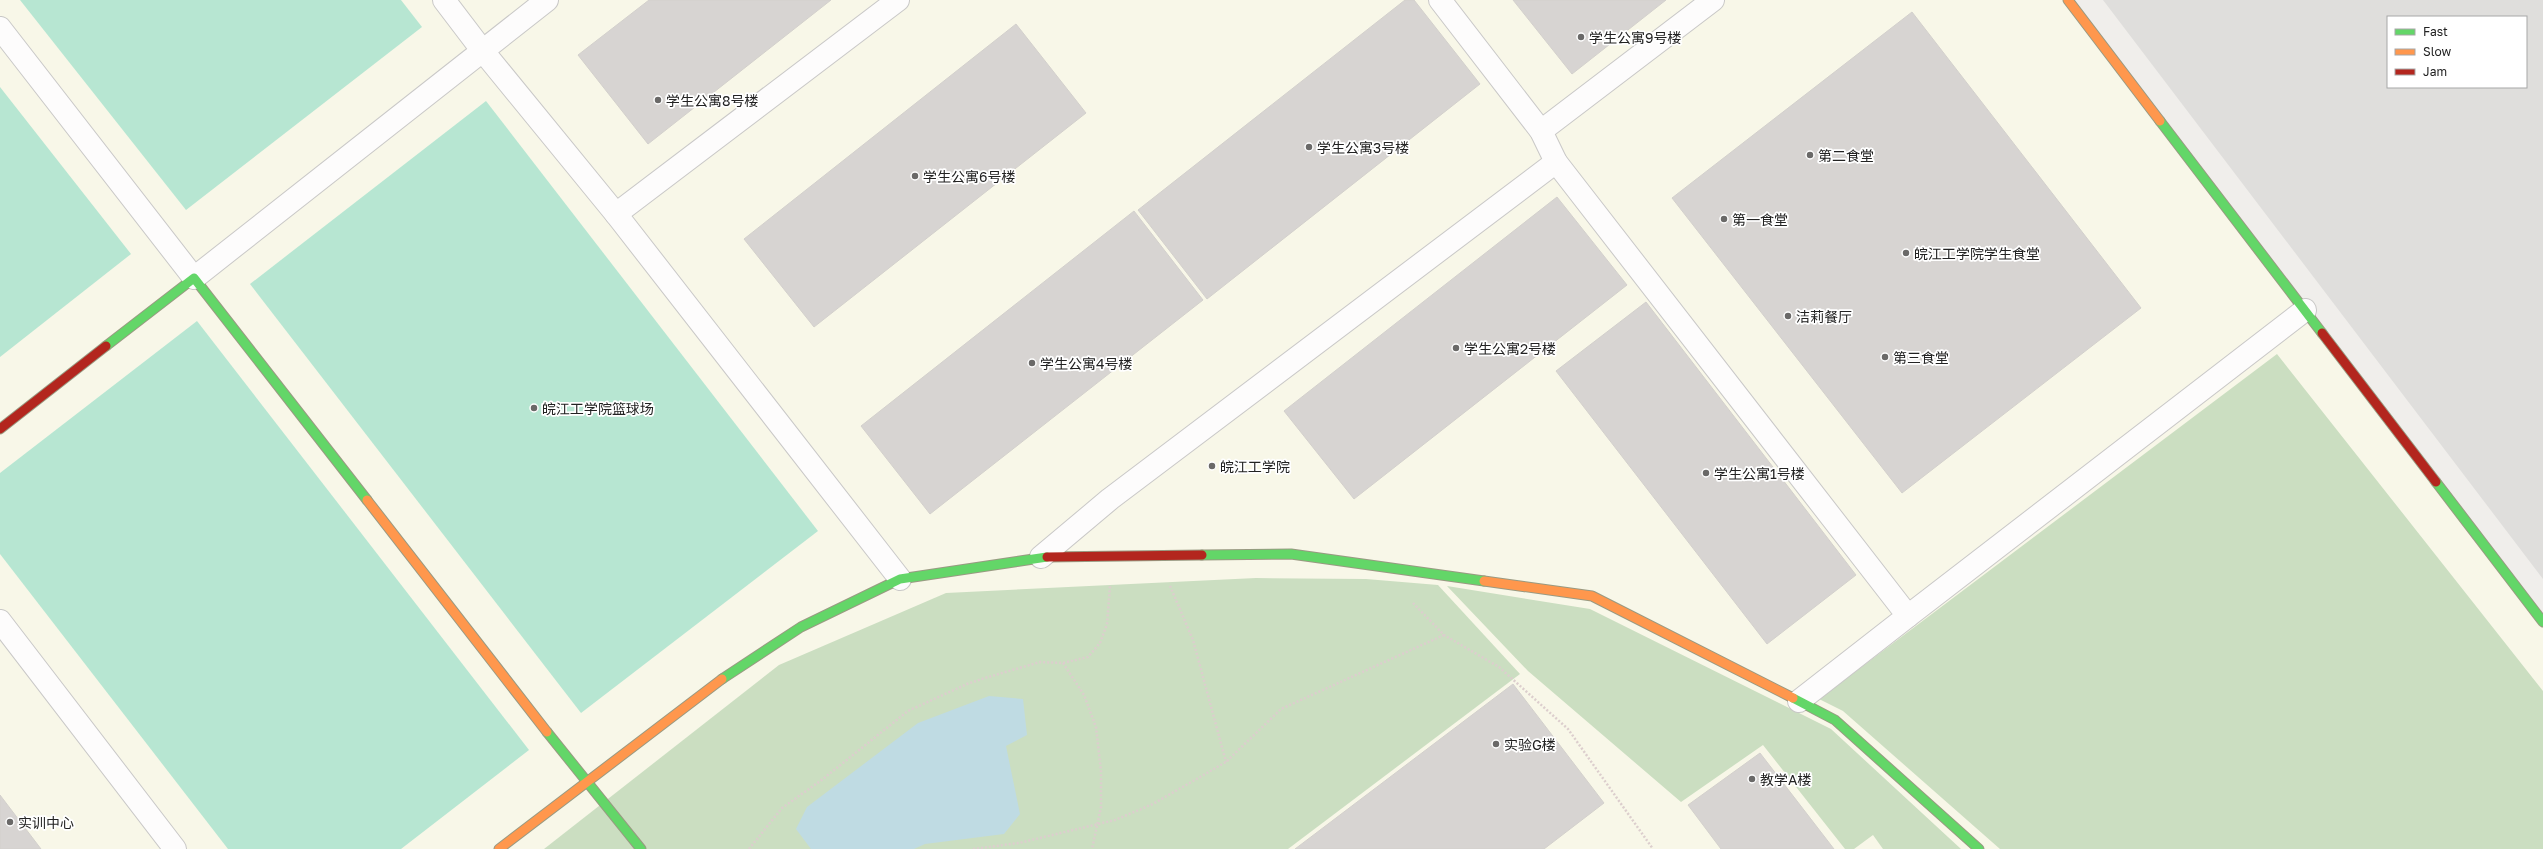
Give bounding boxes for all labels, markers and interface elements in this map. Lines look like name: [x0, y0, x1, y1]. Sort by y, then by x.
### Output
legend: [2387, 16, 2527, 88]
text: Fast: [2423, 24, 2448, 39]
place label: 学生公寓9号楼: [1589, 29, 1681, 46]
marker: 学生公寓9号楼: [1576, 32, 1586, 42]
text: Slow: [2423, 44, 2451, 59]
text: Jam: [2423, 64, 2447, 79]
place label: 学生公寓8号楼: [666, 92, 759, 109]
marker: 学生公寓8号楼: [653, 95, 663, 105]
place label: 学生公寓3号楼: [1317, 139, 1409, 156]
marker: 学生公寓3号楼: [1304, 142, 1314, 152]
place label: 第二食堂: [1818, 147, 1874, 164]
marker: 第二食堂: [1805, 150, 1815, 160]
place label: 学生公寓6号楼: [923, 168, 1015, 185]
marker: 学生公寓6号楼: [910, 171, 920, 181]
place label: 第一食堂: [1732, 211, 1788, 228]
marker: 第一食堂: [1719, 214, 1729, 224]
place label: 皖江工学院学生食堂: [1914, 245, 2040, 262]
marker: 皖江工学院学生食堂: [1901, 248, 1911, 258]
place label: 洁莉餐厅: [1796, 308, 1852, 325]
marker: 洁莉餐厅: [1783, 311, 1793, 321]
place label: 学生公寓2号楼: [1464, 340, 1556, 357]
marker: 学生公寓2号楼: [1451, 343, 1461, 353]
place label: 第三食堂: [1893, 349, 1949, 366]
marker: 第三食堂: [1880, 352, 1890, 362]
place label: 学生公寓4号楼: [1040, 355, 1133, 372]
marker: 学生公寓4号楼: [1027, 358, 1037, 368]
place label: 皖江工学院篮球场: [542, 400, 654, 417]
marker: 皖江工学院篮球场: [529, 403, 539, 413]
place label: 皖江工学院: [1220, 458, 1290, 475]
marker: 皖江工学院: [1207, 461, 1217, 471]
place label: 学生公寓1号楼: [1714, 465, 1805, 482]
marker: 学生公寓1号楼: [1701, 468, 1711, 478]
place label: 实验G楼: [1504, 736, 1556, 753]
marker: 实验G楼: [1491, 739, 1501, 749]
place label: 教学A楼: [1760, 771, 1811, 788]
marker: 教学A楼: [1747, 774, 1757, 784]
place label: 实训中心: [18, 814, 74, 831]
marker: 实训中心: [5, 817, 15, 827]

